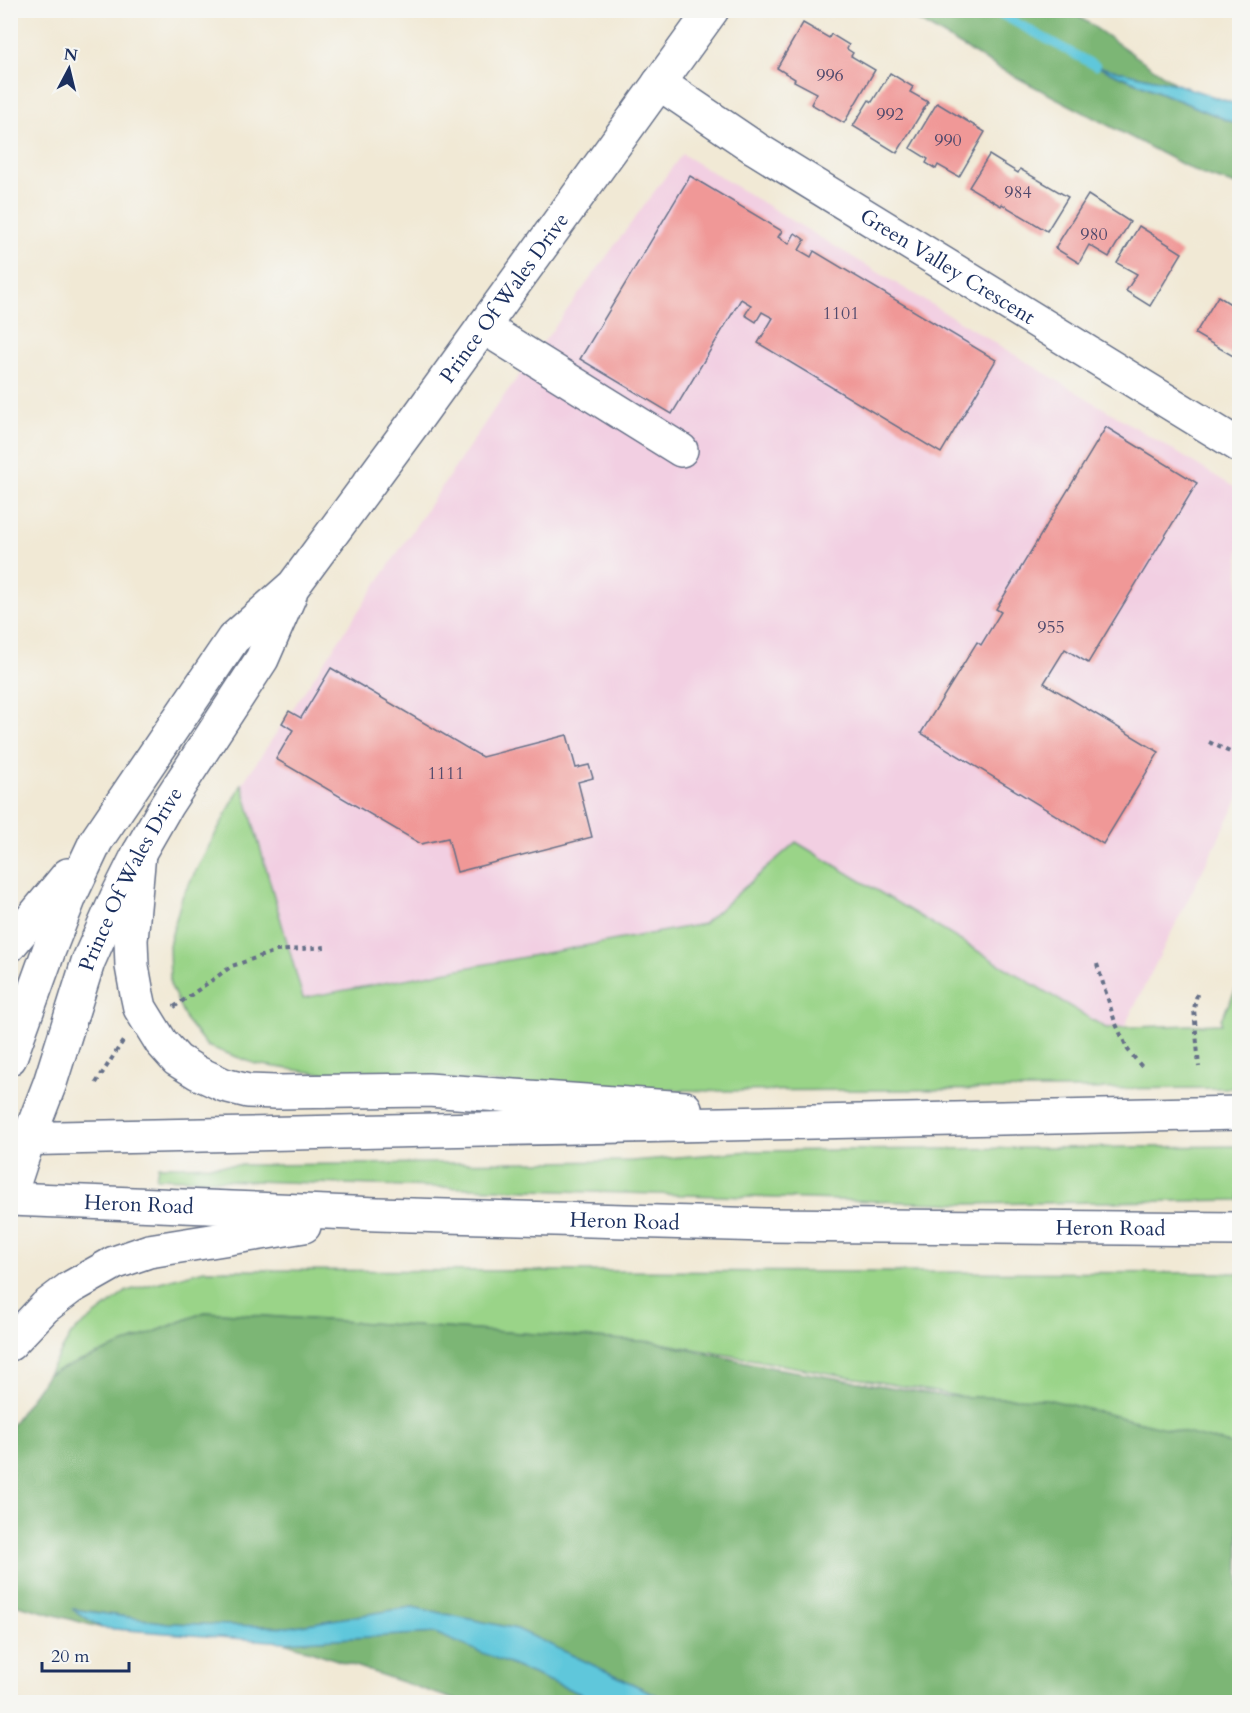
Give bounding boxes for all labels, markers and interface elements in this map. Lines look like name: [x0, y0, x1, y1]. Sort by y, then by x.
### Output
north arrow: [39, 39, 99, 99]
text: N: [62, 43, 79, 67]
house number: 996: [816, 63, 844, 88]
house number: 992: [876, 102, 904, 127]
house number: 990: [934, 128, 962, 153]
house number: 984: [1004, 180, 1032, 205]
street label: Green Valley Crescent: [855, 202, 1041, 331]
street label: Prince Of Wales Drive: [433, 207, 575, 389]
house number: 980: [1080, 222, 1108, 247]
house number: 1101: [823, 301, 859, 326]
house number: 955: [1037, 615, 1065, 640]
house number: 1111: [428, 761, 464, 786]
street label: Prince Of Wales Drive: [72, 781, 189, 975]
street label: Heron Road: [83, 1188, 194, 1221]
street label: Heron Road: [569, 1205, 680, 1237]
street label: Heron Road: [1055, 1213, 1166, 1243]
scale bar: [42, 1635, 129, 1673]
text: 20 m: [51, 1644, 90, 1669]

